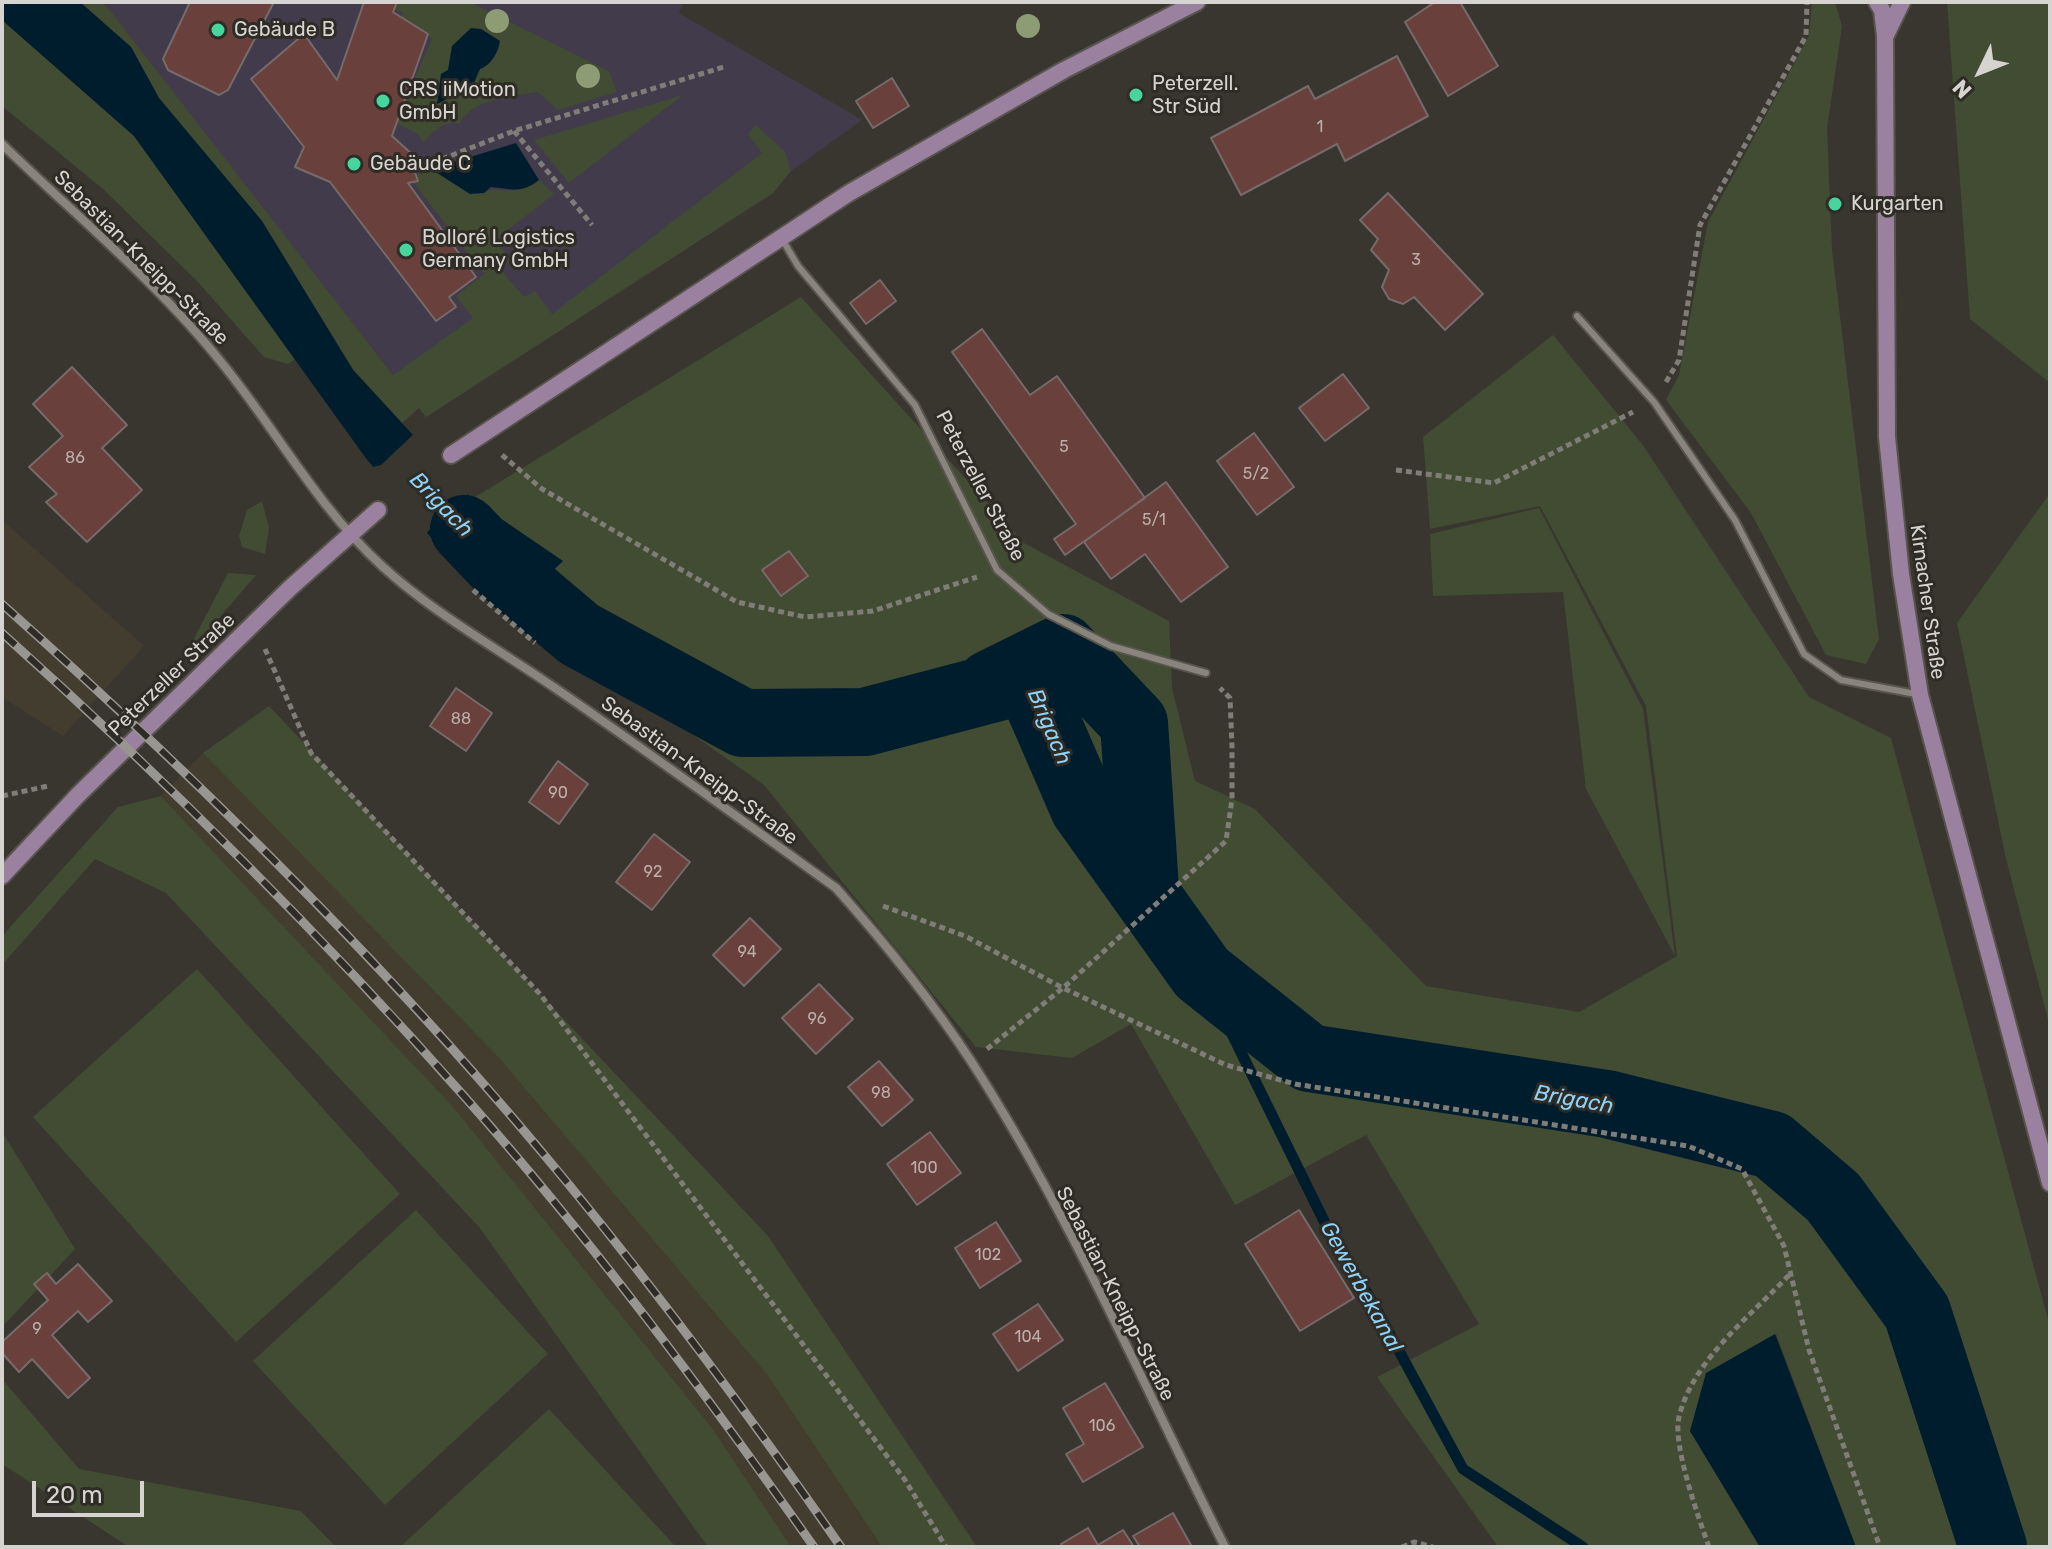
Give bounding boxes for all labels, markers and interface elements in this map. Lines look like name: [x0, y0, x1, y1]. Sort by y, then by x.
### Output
place label: Gebäude B: [234, 18, 335, 42]
marker: Gebäude B: [209, 21, 227, 39]
north arrow: [1940, 32, 2020, 112]
place label: Peterzell. Str Süd: [1152, 72, 1238, 119]
text: N: [1947, 74, 1977, 104]
place label: CRS iiMotion GmbH: [399, 78, 516, 125]
marker: Peterzell. Str Süd: [1127, 86, 1145, 104]
marker: CRS iiMotion GmbH: [374, 92, 392, 110]
house number: 1: [1317, 117, 1323, 137]
place label: Gebäude C: [370, 152, 471, 176]
marker: Gebäude C: [345, 155, 363, 173]
street label: Sebastian-Kneipp-Straße: [49, 166, 233, 350]
place label: Kurgarten: [1851, 192, 1944, 216]
marker: Kurgarten: [1826, 195, 1844, 213]
place label: Bolloré Logistics Germany GmbH: [422, 226, 575, 273]
marker: Bolloré Logistics Germany GmbH: [397, 241, 415, 259]
house number: 3: [1411, 250, 1421, 270]
street label: Peterzeller Straße: [930, 407, 1030, 565]
house number: 5: [1059, 437, 1069, 457]
house number: 86: [65, 448, 85, 468]
house number: 5/2: [1243, 464, 1269, 484]
water label: Brigach: [404, 467, 478, 543]
house number: 5/1: [1142, 510, 1166, 530]
street label: Kirnacher Straße: [1904, 523, 1950, 681]
street label: Peterzeller Straße: [104, 608, 240, 742]
water label: Brigach: [1021, 685, 1077, 769]
street label: Sebastian-Kneipp-Straße: [596, 692, 802, 850]
house number: 88: [451, 709, 471, 729]
house number: 90: [548, 783, 568, 803]
house number: 92: [644, 862, 662, 882]
house number: 94: [737, 942, 757, 962]
house number: 96: [808, 1009, 826, 1029]
water label: Brigach: [1532, 1080, 1616, 1120]
house number: 98: [871, 1083, 891, 1103]
house number: 100: [910, 1158, 938, 1178]
street label: Sebastian-Kneipp-Straße: [1050, 1183, 1180, 1405]
water label: Gewerbekanal: [1314, 1217, 1408, 1357]
house number: 102: [975, 1245, 1001, 1265]
house number: 9: [32, 1319, 42, 1339]
house number: 104: [1015, 1327, 1041, 1347]
house number: 106: [1089, 1416, 1115, 1436]
scale bar: [36, 1465, 148, 1515]
text: 20 m: [46, 1481, 103, 1509]

